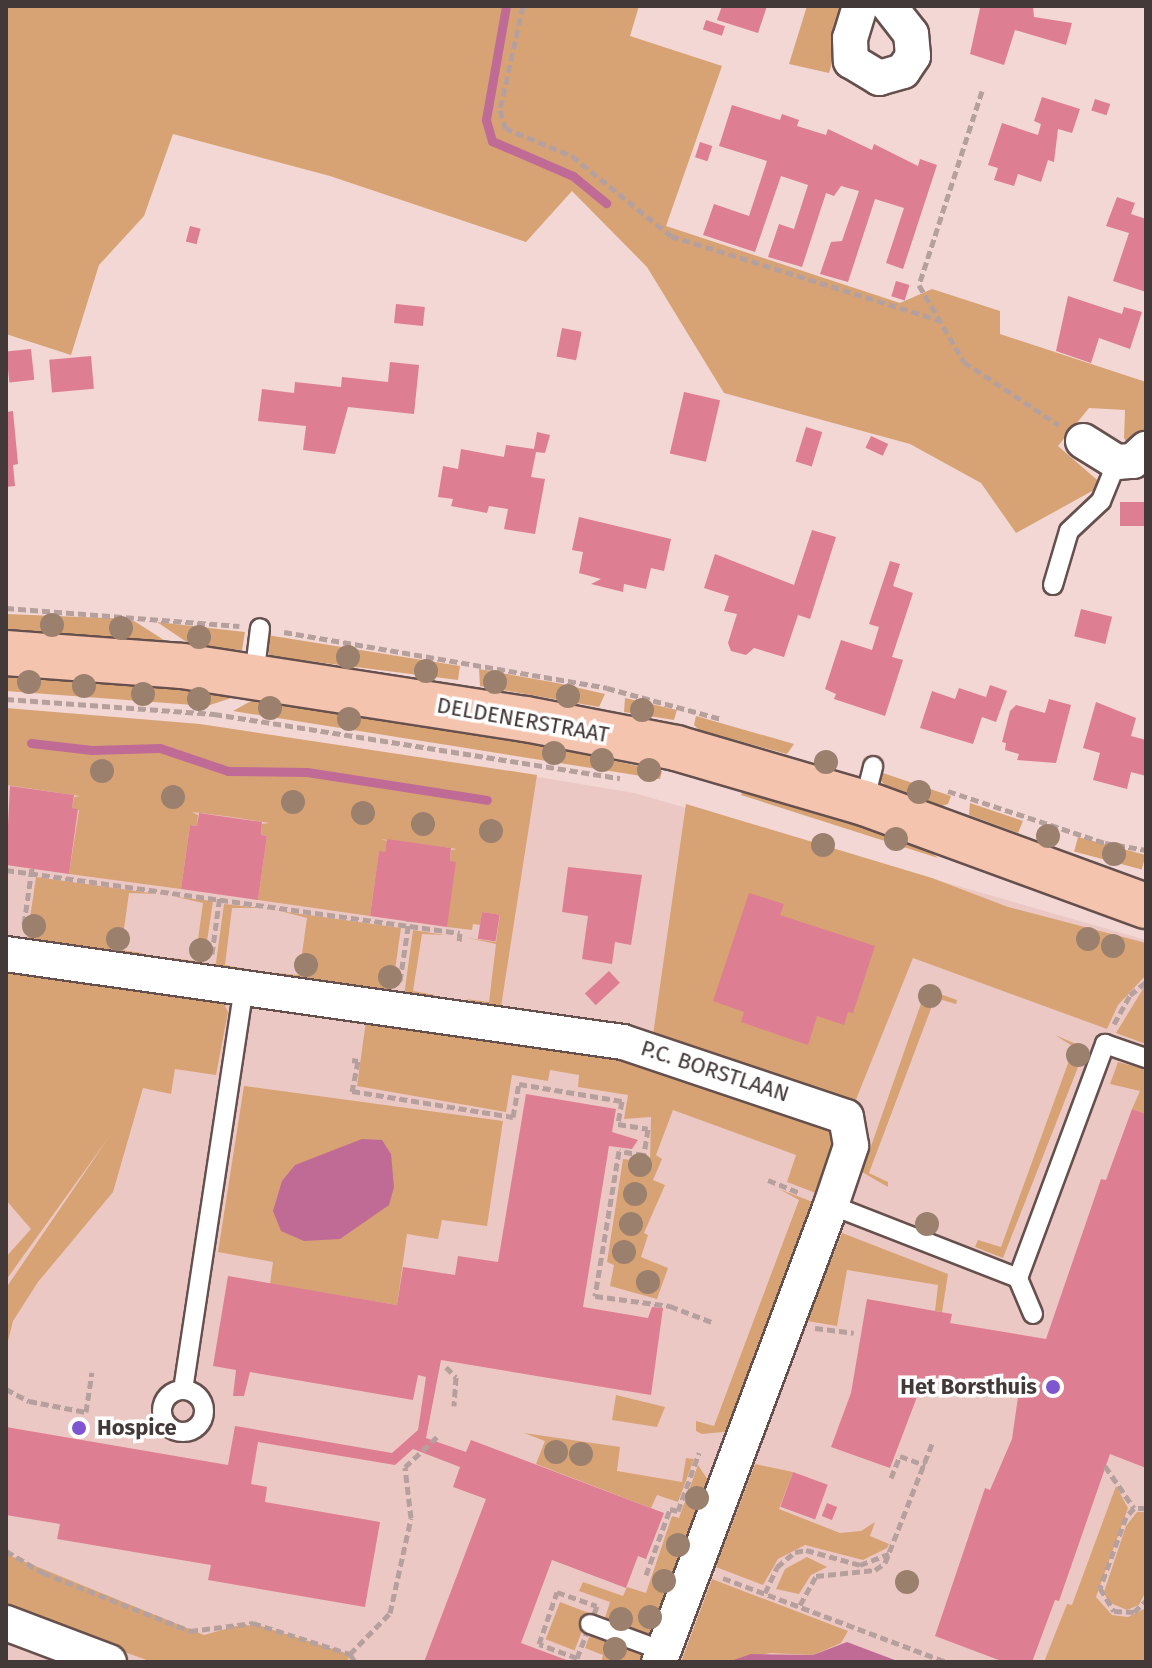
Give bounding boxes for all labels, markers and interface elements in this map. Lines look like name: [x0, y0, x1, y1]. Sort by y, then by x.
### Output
street label: DELDENERSTRAAT: [435, 692, 611, 748]
street label: P.C. BORSTLAAN: [638, 1035, 792, 1107]
place label: Het Borsthuis: [900, 1374, 1037, 1400]
marker: Het Borsthuis: [1044, 1378, 1062, 1396]
place label: Hospice: [97, 1415, 177, 1441]
marker: Hospice: [68, 1417, 90, 1439]

